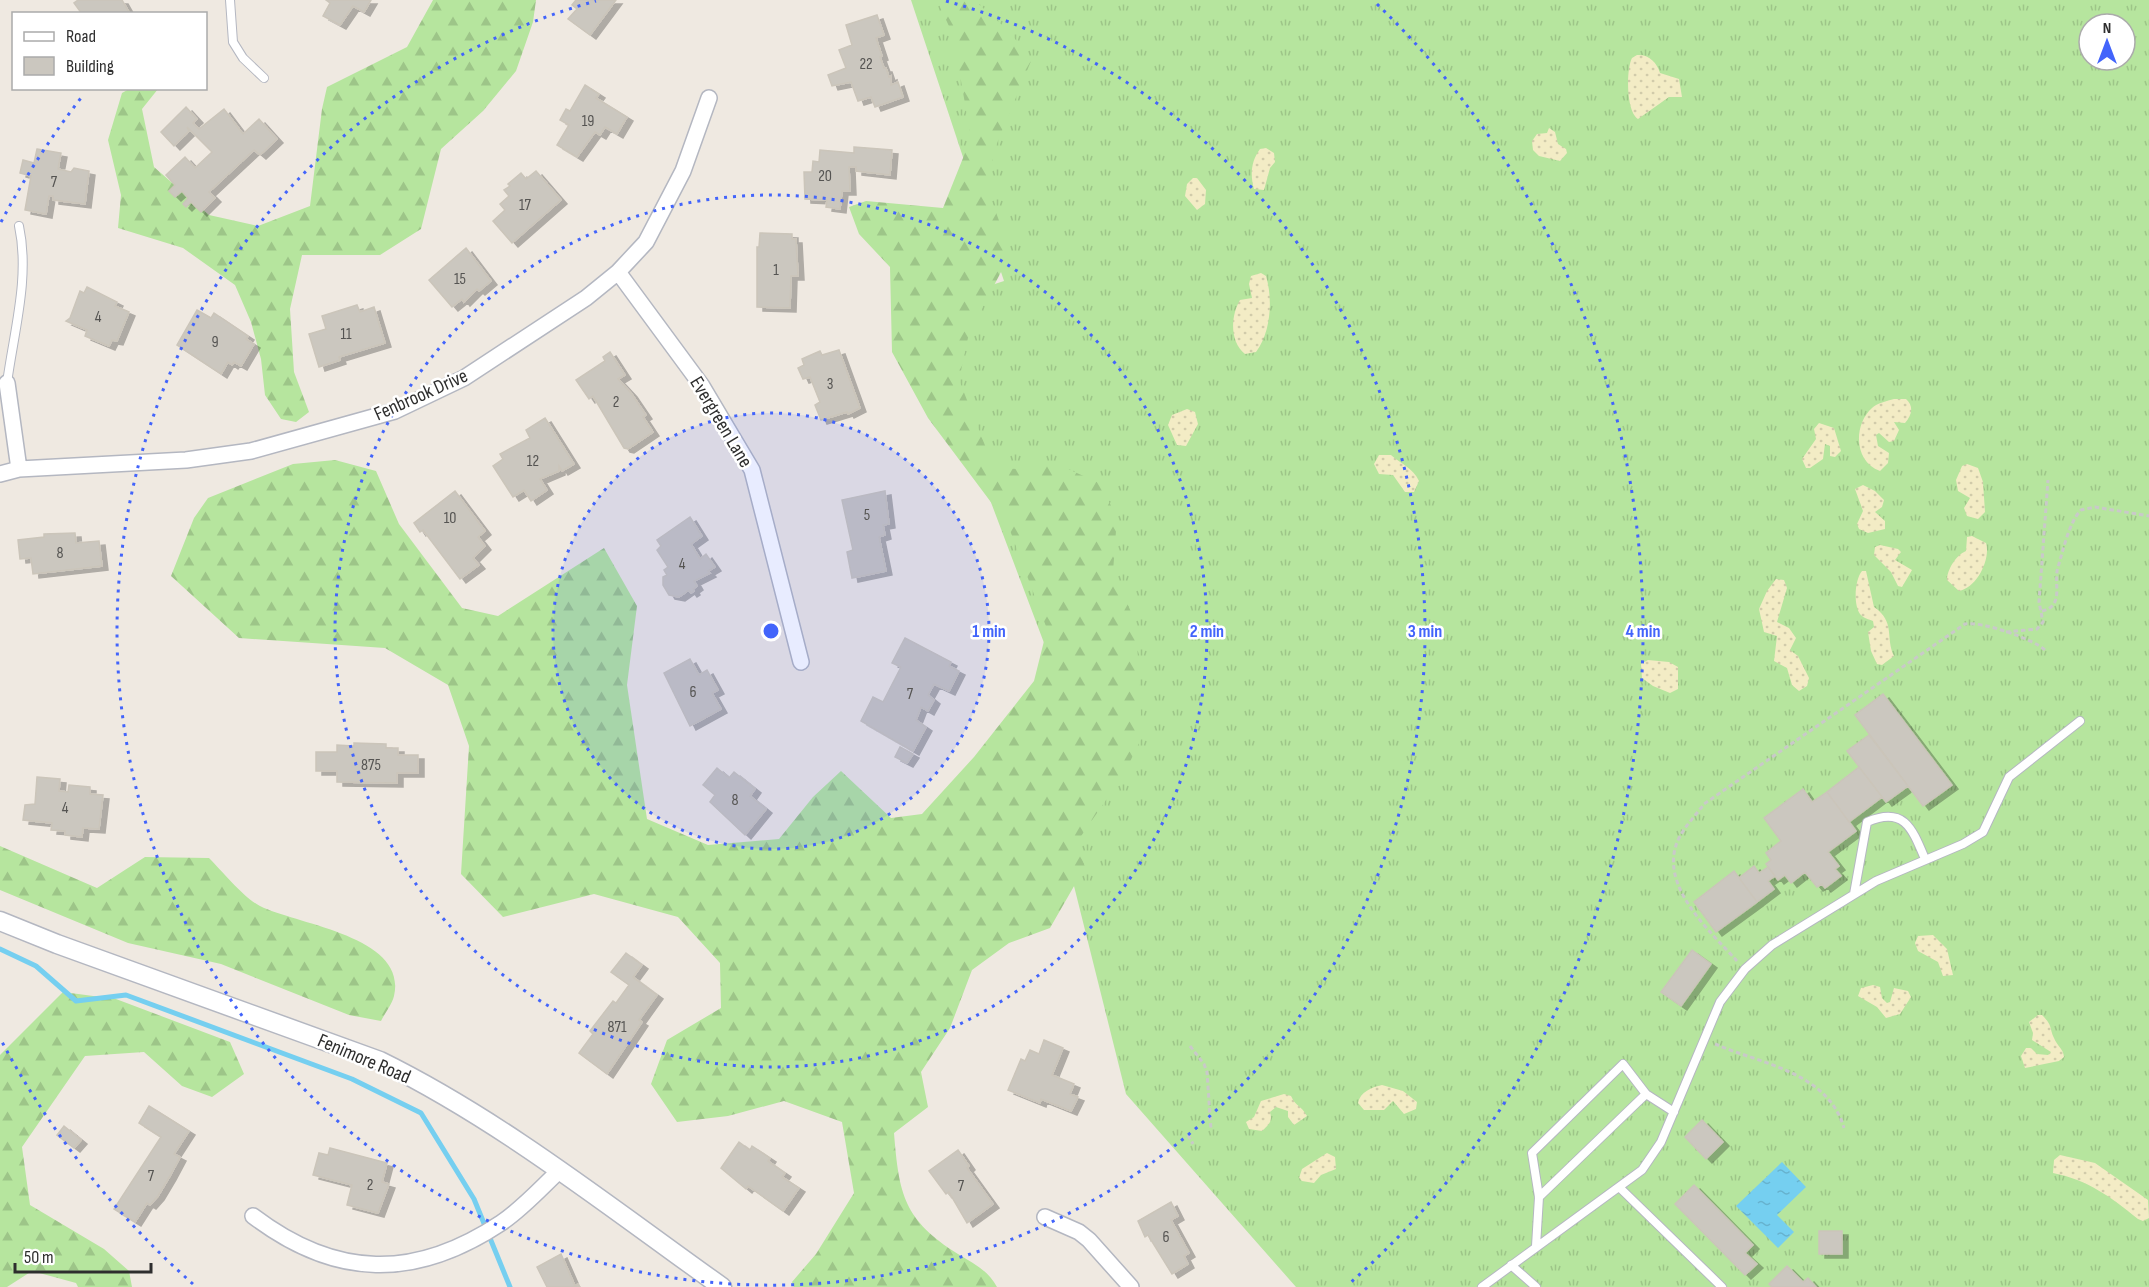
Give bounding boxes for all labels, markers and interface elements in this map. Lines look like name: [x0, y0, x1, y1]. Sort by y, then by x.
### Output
legend: [12, 12, 207, 90]
north arrow: [2077, 12, 2137, 72]
text: N: [2103, 19, 2111, 38]
text: Road: [66, 26, 96, 47]
house number: 22: [859, 55, 873, 74]
text: Building: [66, 56, 114, 77]
house number: 19: [582, 112, 594, 131]
house number: 20: [818, 167, 832, 186]
house number: 7: [51, 173, 58, 192]
house number: 17: [519, 196, 532, 215]
house number: 1: [773, 261, 779, 280]
house number: 15: [454, 270, 466, 289]
house number: 4: [95, 308, 102, 327]
house number: 11: [340, 325, 352, 344]
house number: 9: [211, 333, 219, 352]
street label: Fenbrook Drive: [370, 364, 472, 426]
street label: Evergreen Lane: [684, 372, 758, 472]
house number: 3: [827, 375, 833, 394]
house number: 2: [613, 393, 619, 412]
house number: 12: [527, 452, 539, 471]
house number: 5: [864, 506, 870, 525]
house number: 10: [444, 509, 456, 528]
house number: 8: [56, 544, 64, 563]
house number: 4: [679, 555, 686, 574]
centre of rings: [761, 621, 781, 641]
text: 1 min: [972, 621, 1006, 642]
text: 2 min: [1190, 621, 1224, 642]
text: 3 min: [1408, 621, 1442, 642]
text: 4 min: [1626, 621, 1660, 642]
house number: 6: [689, 683, 697, 702]
house number: 7: [907, 685, 914, 704]
house number: 875: [361, 756, 381, 775]
house number: 8: [731, 791, 739, 810]
house number: 4: [62, 799, 69, 818]
house number: 871: [607, 1018, 627, 1037]
street label: Fenimore Road: [314, 1029, 414, 1089]
house number: 7: [148, 1167, 155, 1186]
house number: 2: [367, 1176, 373, 1195]
house number: 7: [958, 1177, 965, 1196]
house number: 6: [1162, 1228, 1170, 1247]
scale bar: [15, 1236, 152, 1274]
text: 50 m: [24, 1247, 54, 1268]

